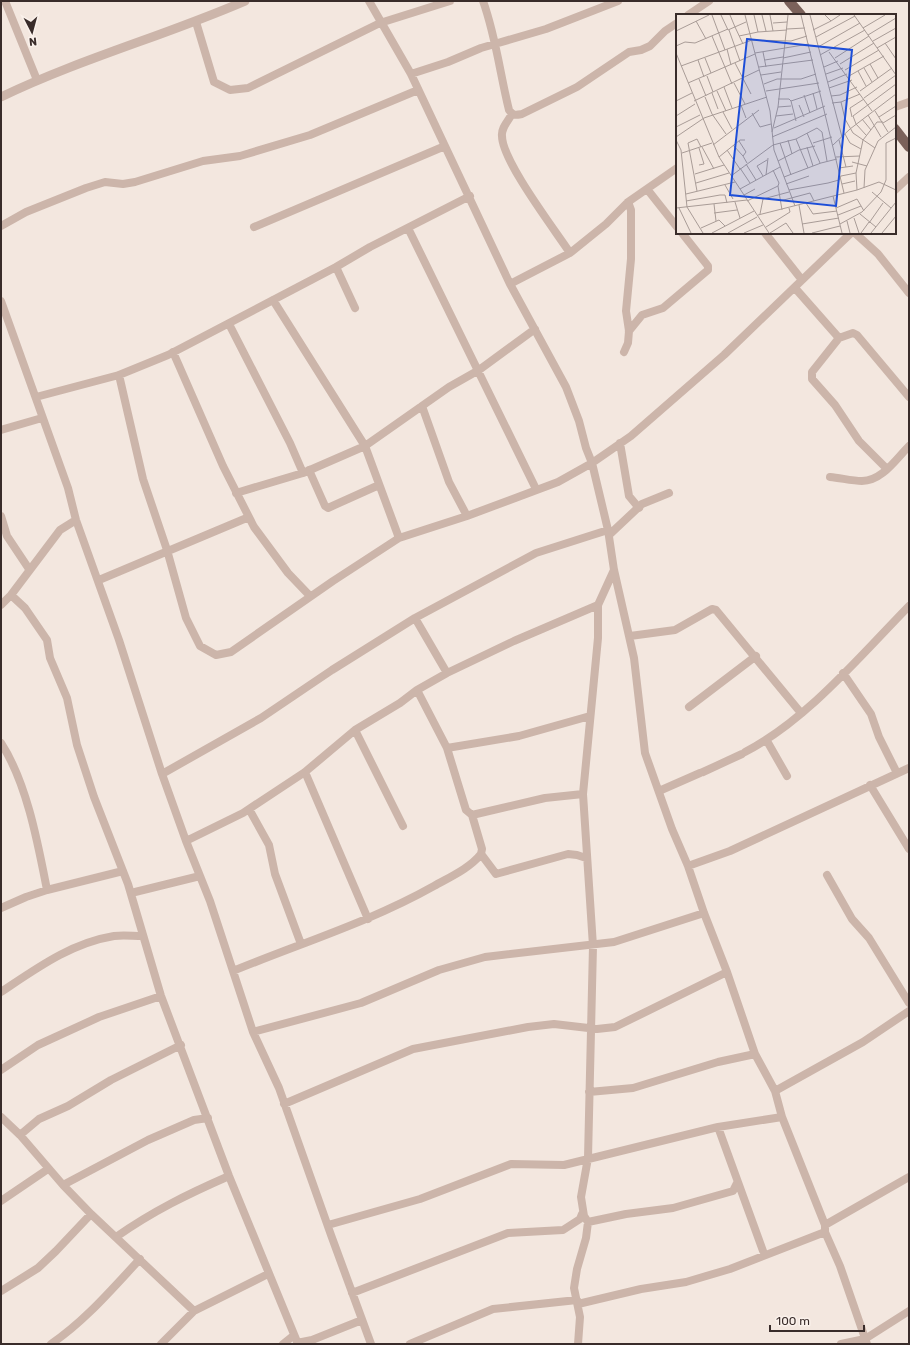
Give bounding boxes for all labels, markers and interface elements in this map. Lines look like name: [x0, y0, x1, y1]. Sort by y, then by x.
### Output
north arrow: [12, 12, 52, 52]
inset map: [676, 14, 896, 234]
text: N: [28, 35, 38, 48]
scale bar: [770, 1307, 864, 1333]
text: 100 m: [776, 1314, 810, 1328]

